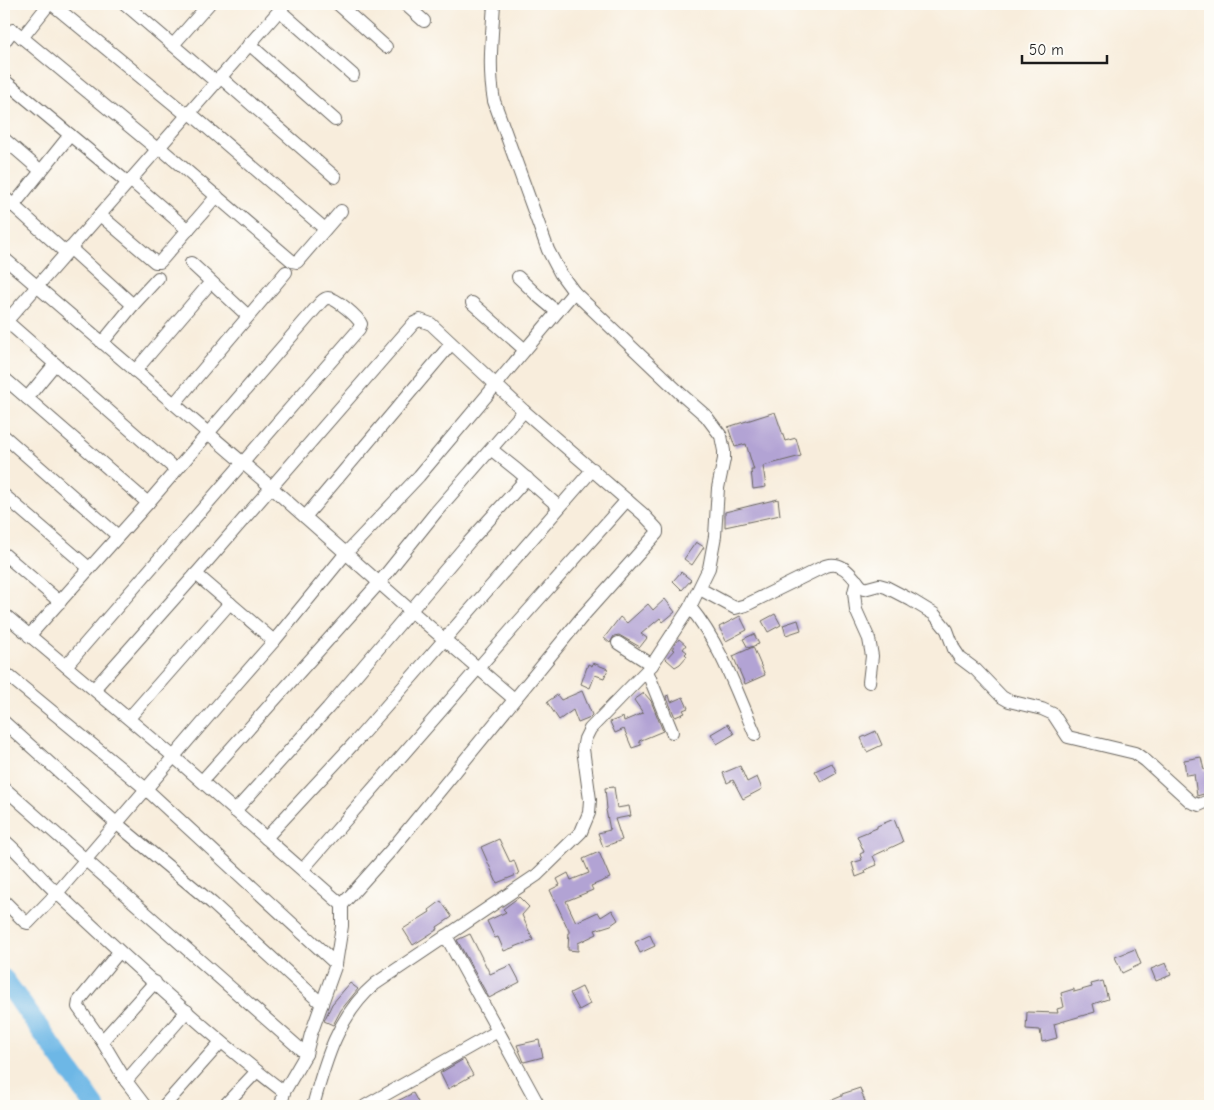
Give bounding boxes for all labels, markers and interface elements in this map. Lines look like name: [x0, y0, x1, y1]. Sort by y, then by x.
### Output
scale bar: [1022, 32, 1106, 64]
text: 50 m: [1029, 41, 1064, 59]

